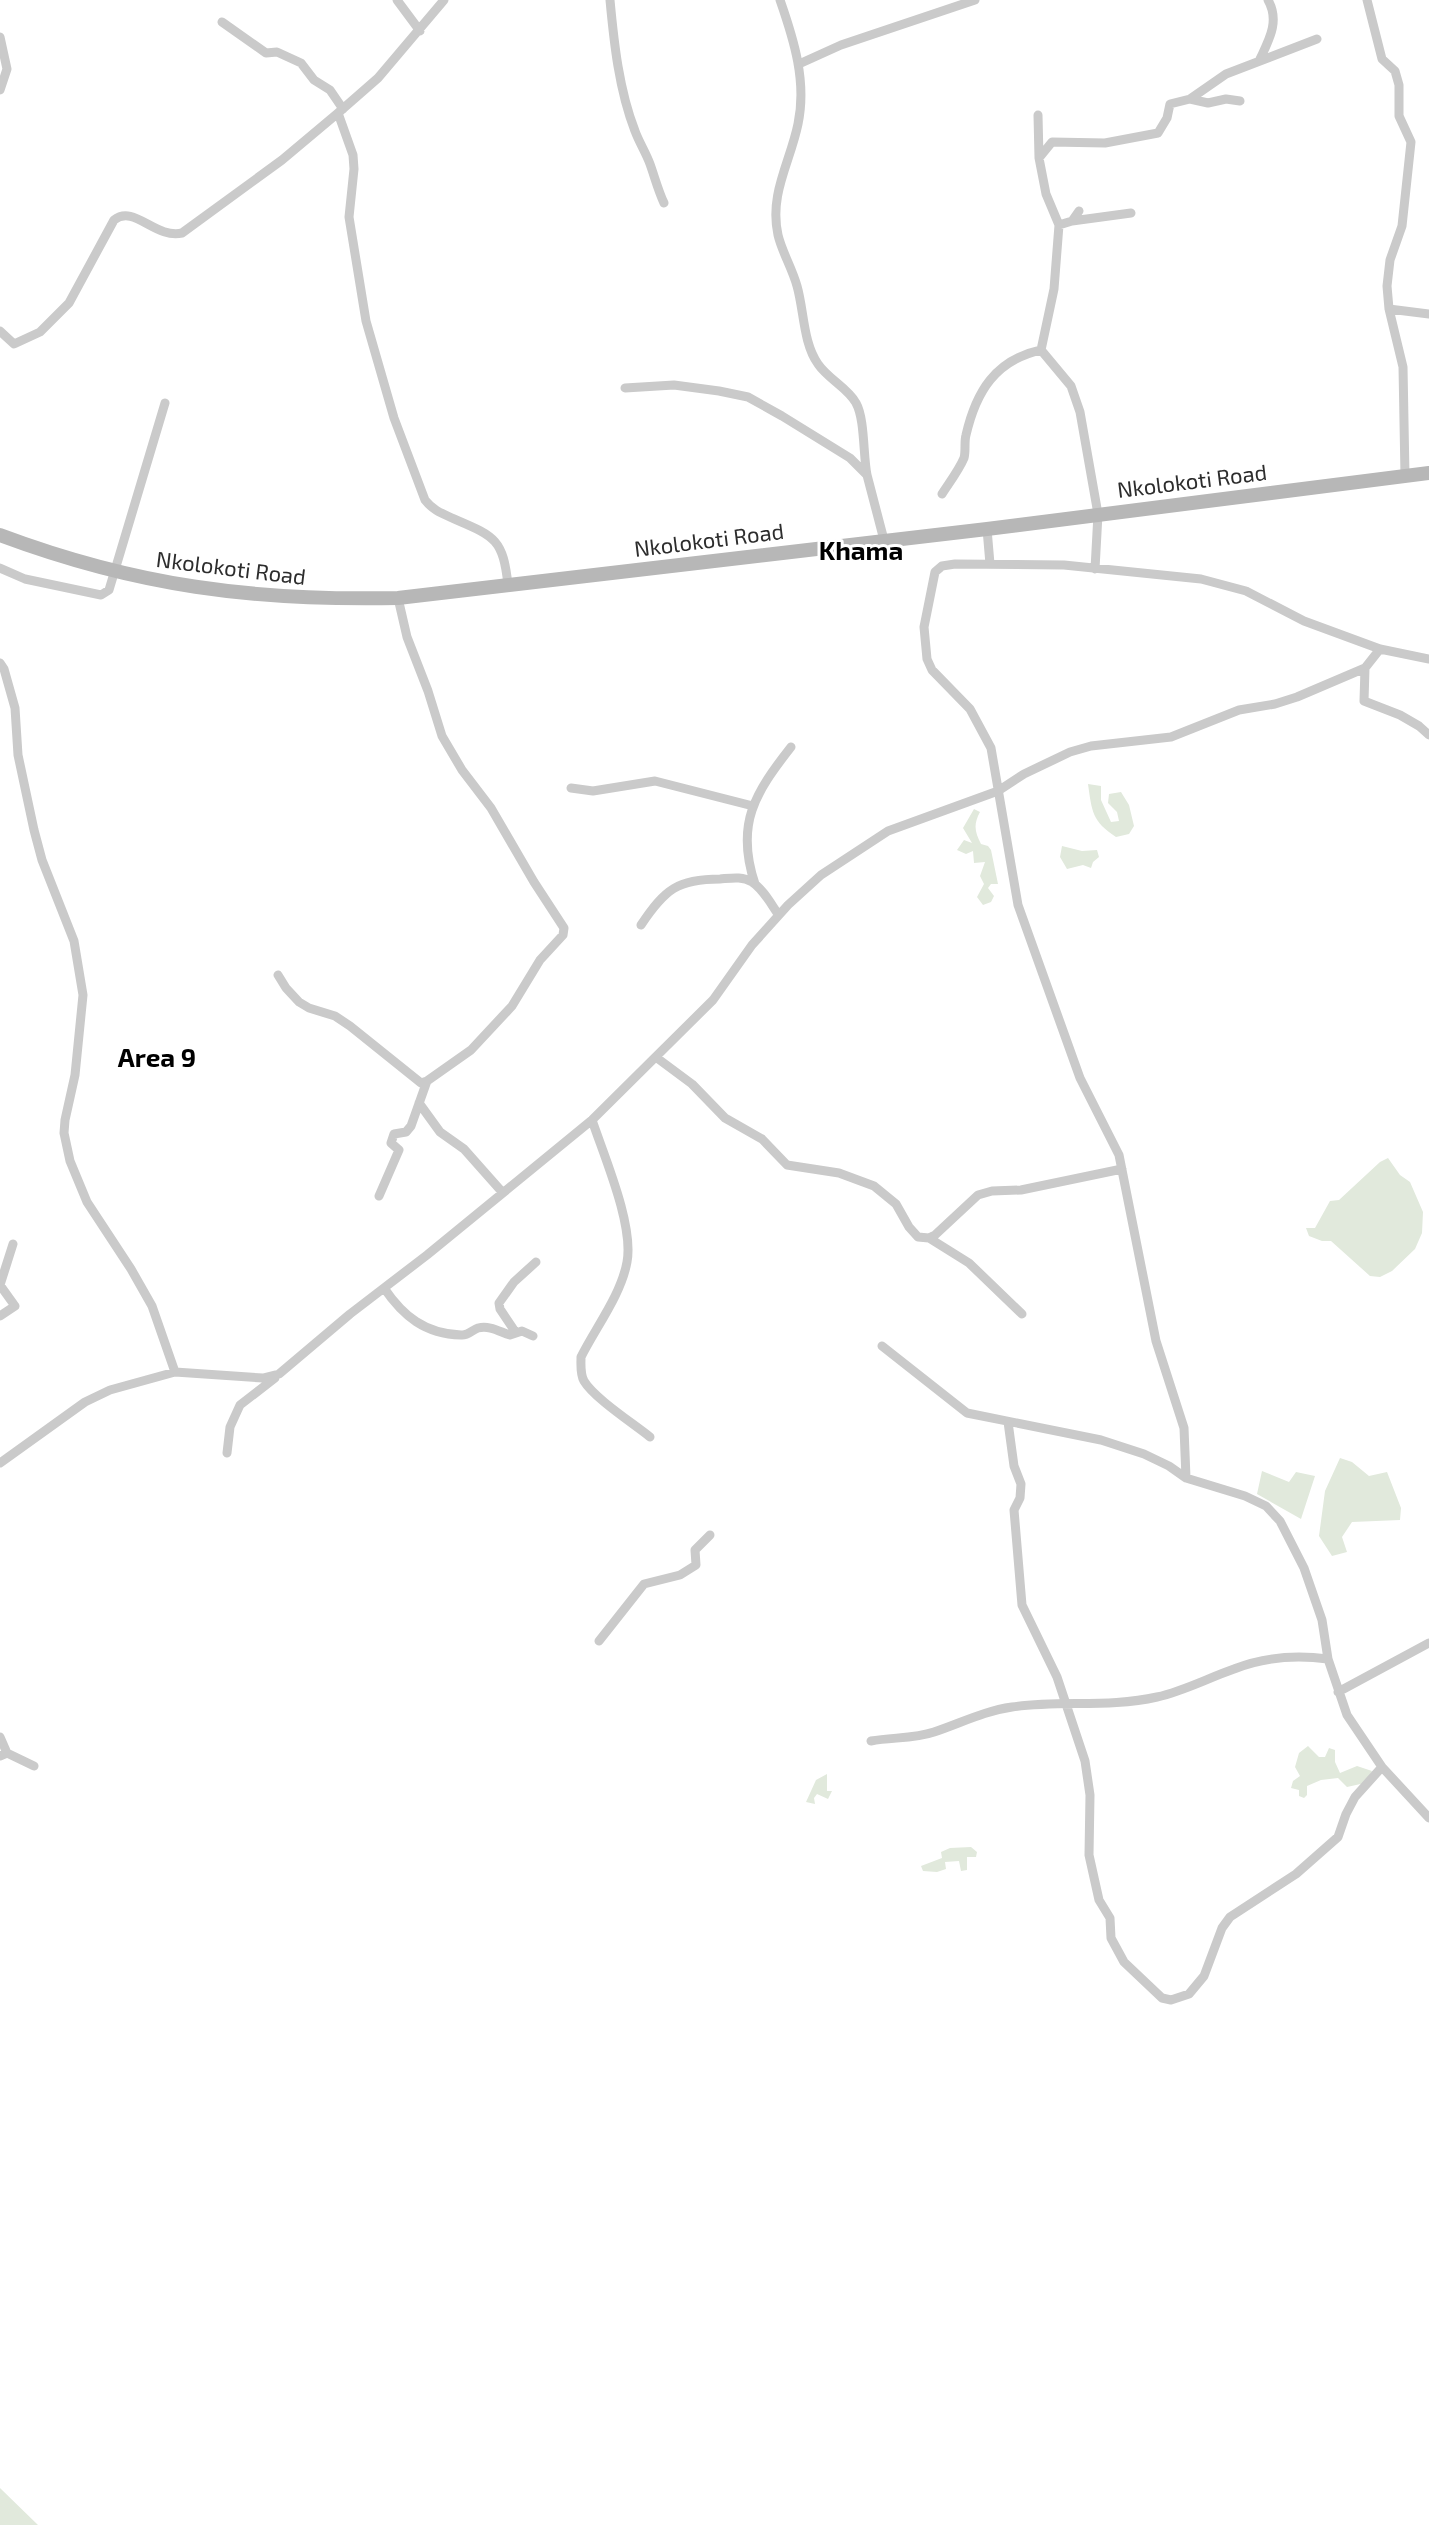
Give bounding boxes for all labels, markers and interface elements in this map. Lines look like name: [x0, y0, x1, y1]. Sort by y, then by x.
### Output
street label: Nkolokoti Road: [1116, 458, 1268, 502]
street label: Nkolokoti Road: [633, 517, 785, 561]
district label: Khama: [819, 534, 903, 565]
street label: Nkolokoti Road: [155, 545, 307, 589]
district label: Area 9: [118, 1041, 196, 1072]

